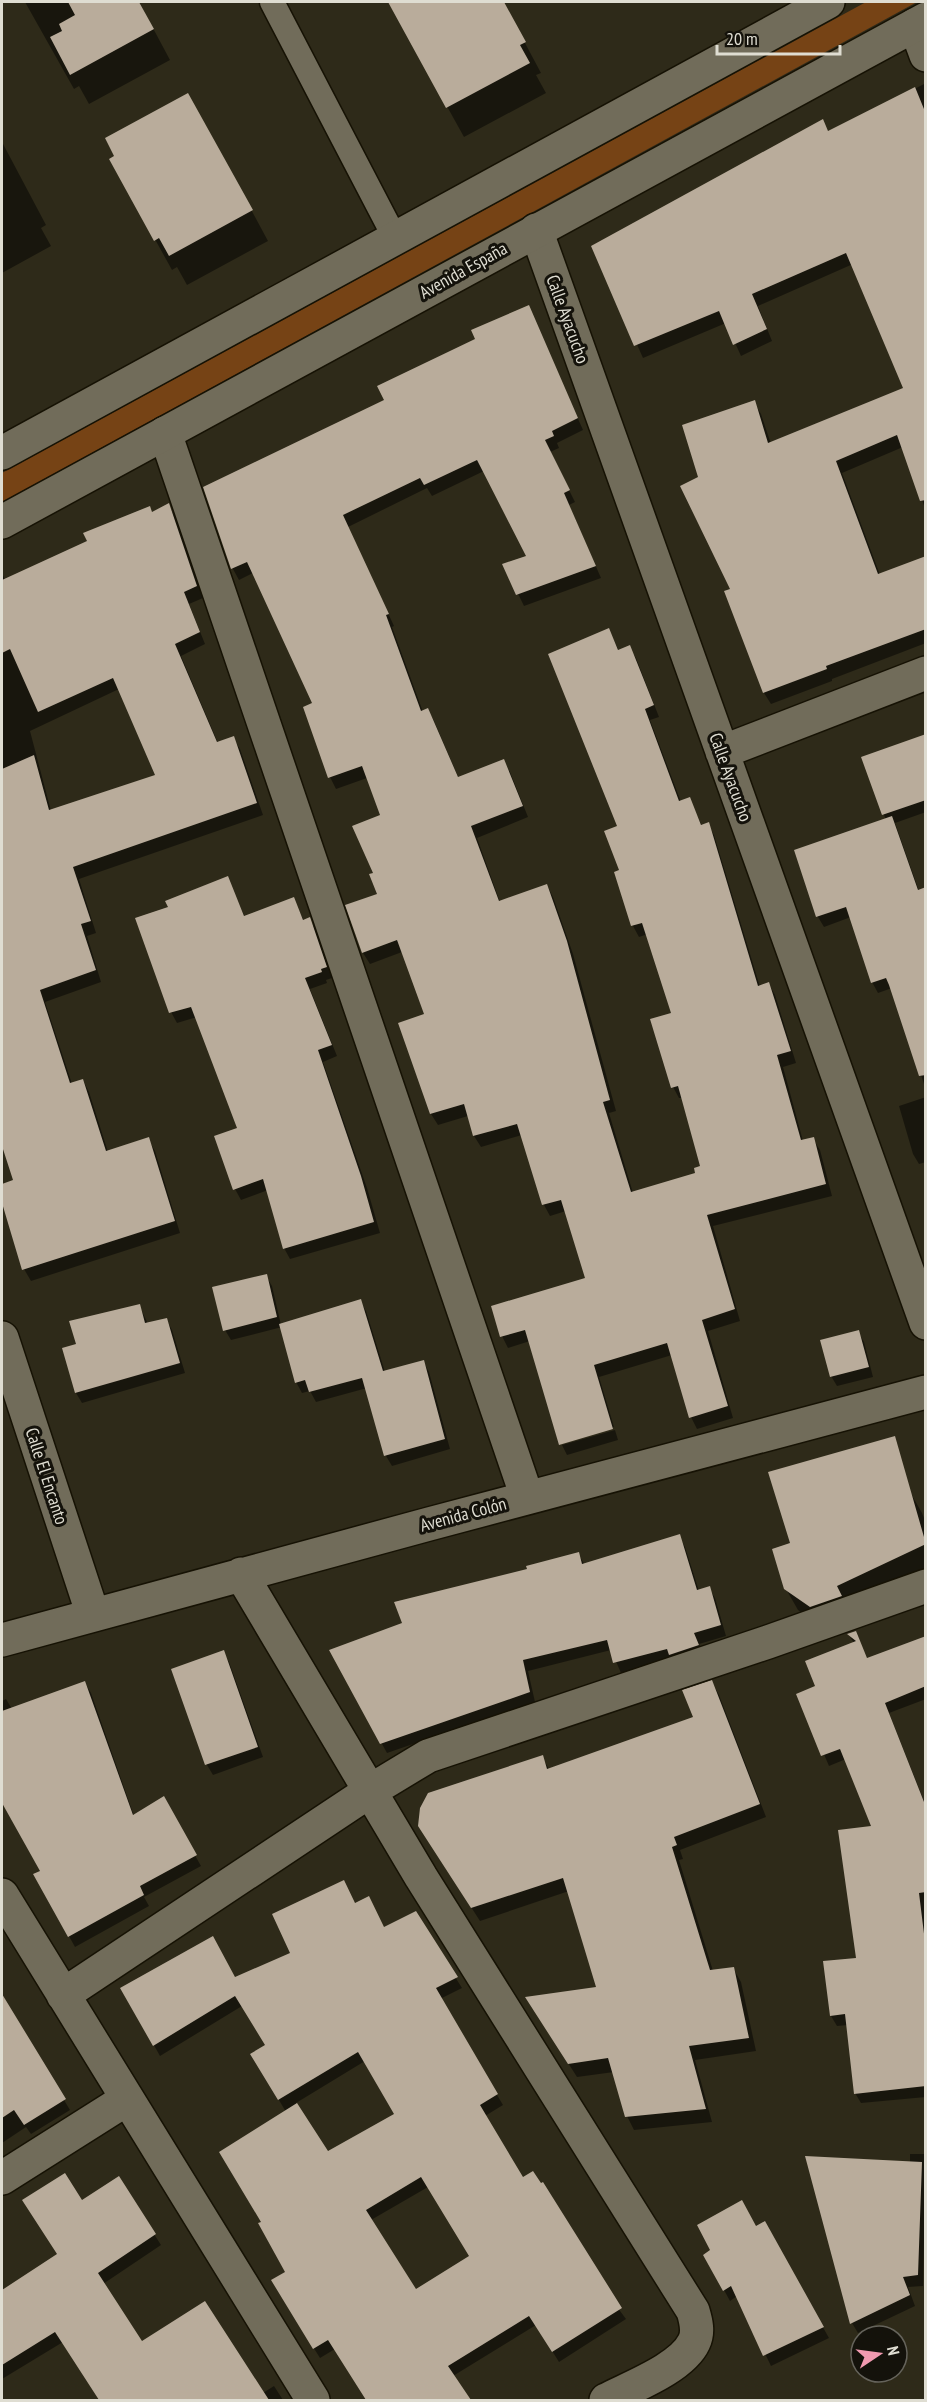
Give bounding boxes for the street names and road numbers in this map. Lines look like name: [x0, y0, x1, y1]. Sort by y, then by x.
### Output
street label: Avenida España: [415, 236, 511, 304]
street label: Calle Ayacucho: [541, 272, 595, 367]
street label: Calle Ayacucho: [704, 730, 758, 825]
street label: Calle El Encanto: [21, 1425, 74, 1527]
street label: Avenida Colón: [417, 1491, 509, 1537]

